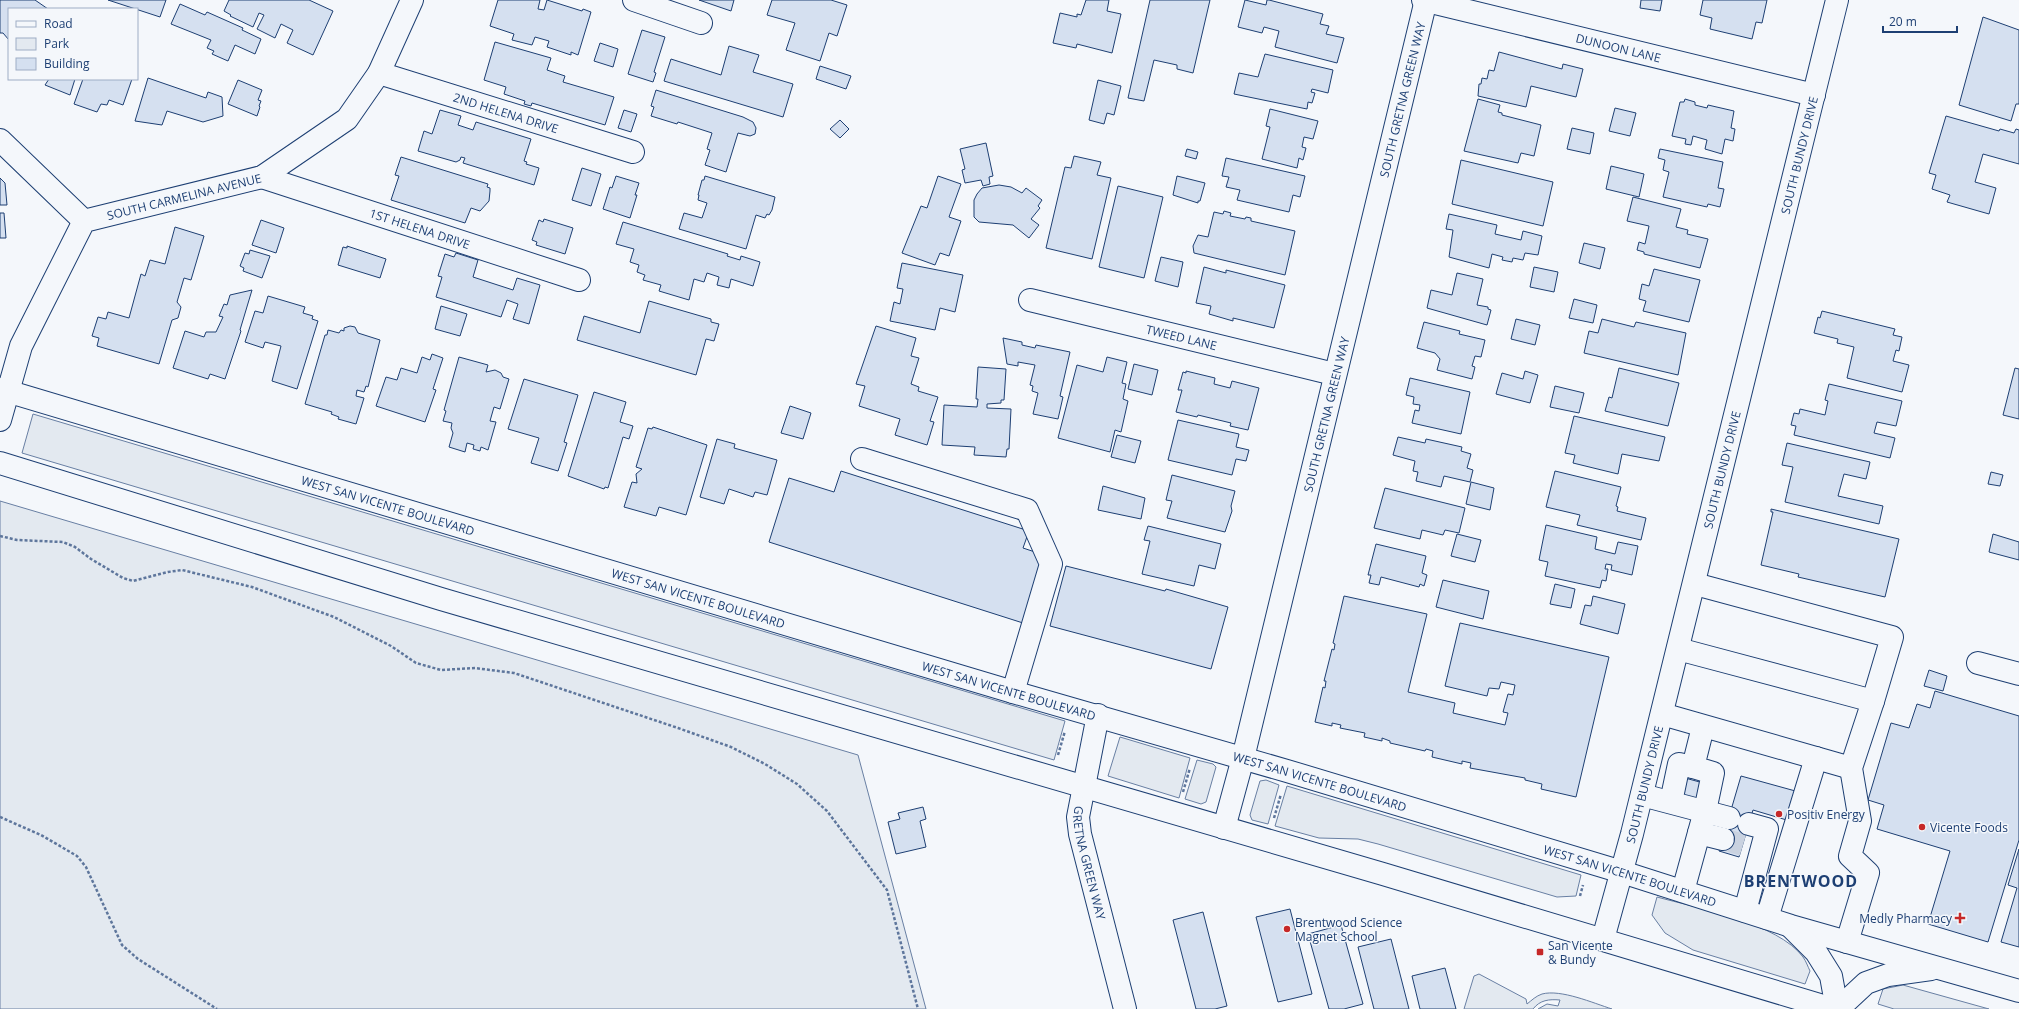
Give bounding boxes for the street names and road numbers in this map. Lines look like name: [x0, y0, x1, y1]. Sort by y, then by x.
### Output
street label: SOUTH GRETNA GREEN WAY: [1375, 20, 1429, 179]
street label: DUNOON LANE: [1574, 29, 1663, 66]
street label: 2ND HELENA DRIVE: [451, 88, 561, 137]
street label: SOUTH BUNDY DRIVE: [1776, 94, 1822, 216]
street label: SOUTH CARMELINA AVENUE: [105, 169, 263, 224]
street label: 1ST HELENA DRIVE: [367, 204, 472, 253]
street label: TWEED LANE: [1144, 320, 1219, 354]
street label: SOUTH GRETNA GREEN WAY: [1299, 335, 1353, 494]
street label: SOUTH BUNDY DRIVE: [1699, 409, 1744, 530]
street label: WEST SAN VICENTE BOULEVARD: [299, 471, 477, 539]
street label: WEST SAN VICENTE BOULEVARD: [610, 564, 787, 632]
street label: WEST SAN VICENTE BOULEVARD: [920, 657, 1098, 724]
street label: SOUTH BUNDY DRIVE: [1621, 724, 1667, 845]
street label: WEST SAN VICENTE BOULEVARD: [1231, 747, 1409, 815]
street label: GRETNA GREEN WAY: [1069, 805, 1110, 922]
street label: WEST SAN VICENTE BOULEVARD: [1541, 840, 1719, 910]

